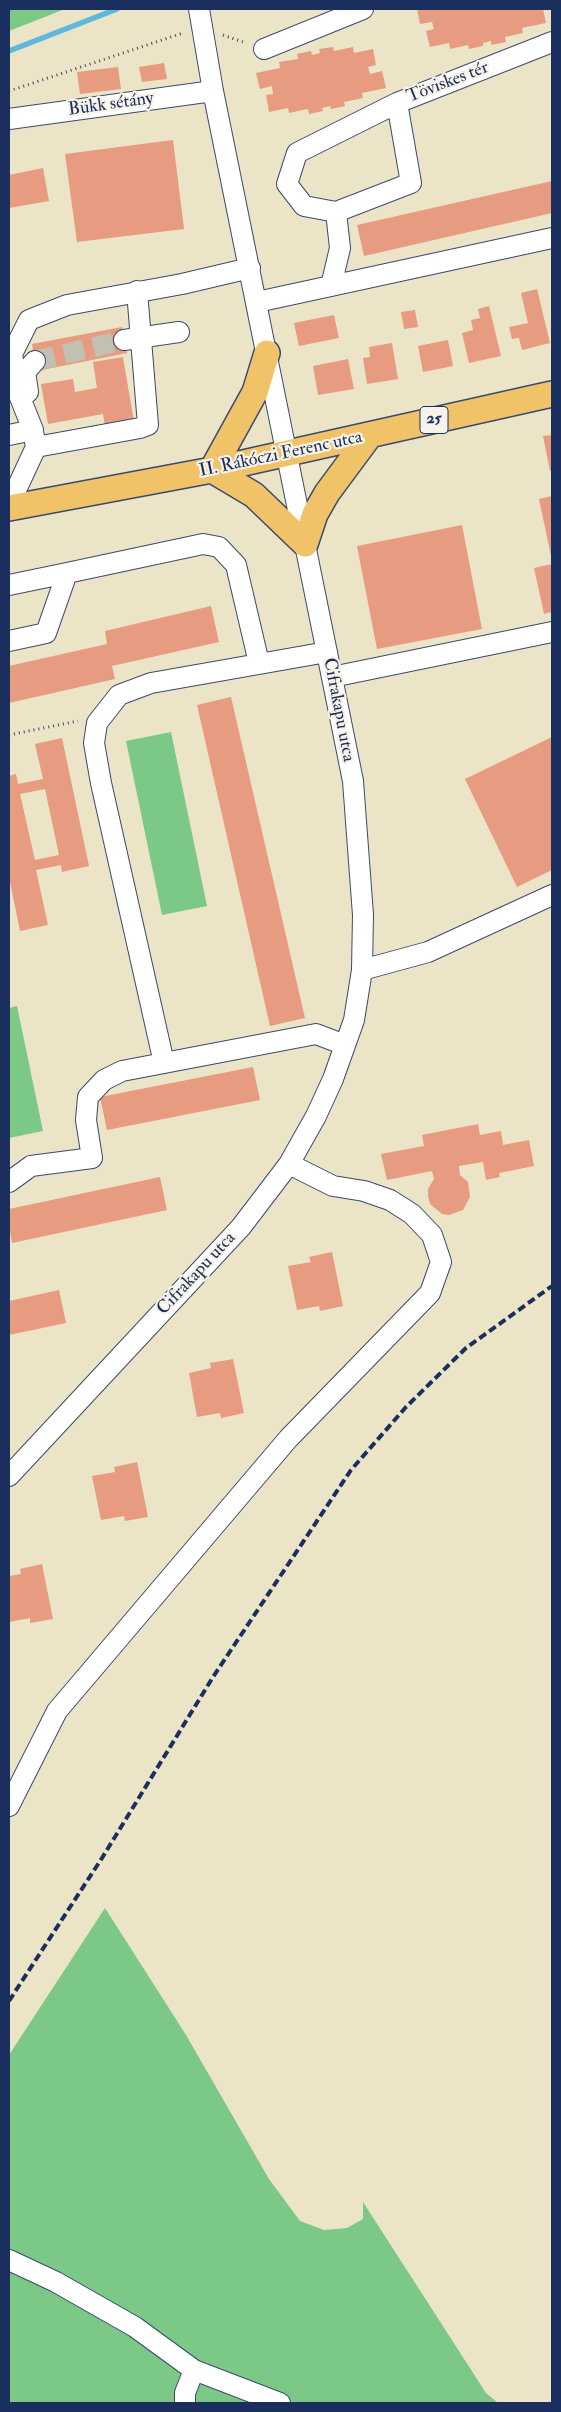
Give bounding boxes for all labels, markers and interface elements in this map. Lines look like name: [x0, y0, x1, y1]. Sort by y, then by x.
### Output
street label: Töviskes tér: [404, 57, 492, 109]
street label: Bükk sétány: [67, 88, 155, 122]
road number: 25: [420, 406, 448, 434]
street label: II. Rákóczi Ferenc utca: [198, 427, 364, 483]
street label: Cifrakapu utca: [317, 656, 359, 764]
street label: Cifrakapu utca: [153, 1228, 241, 1320]

